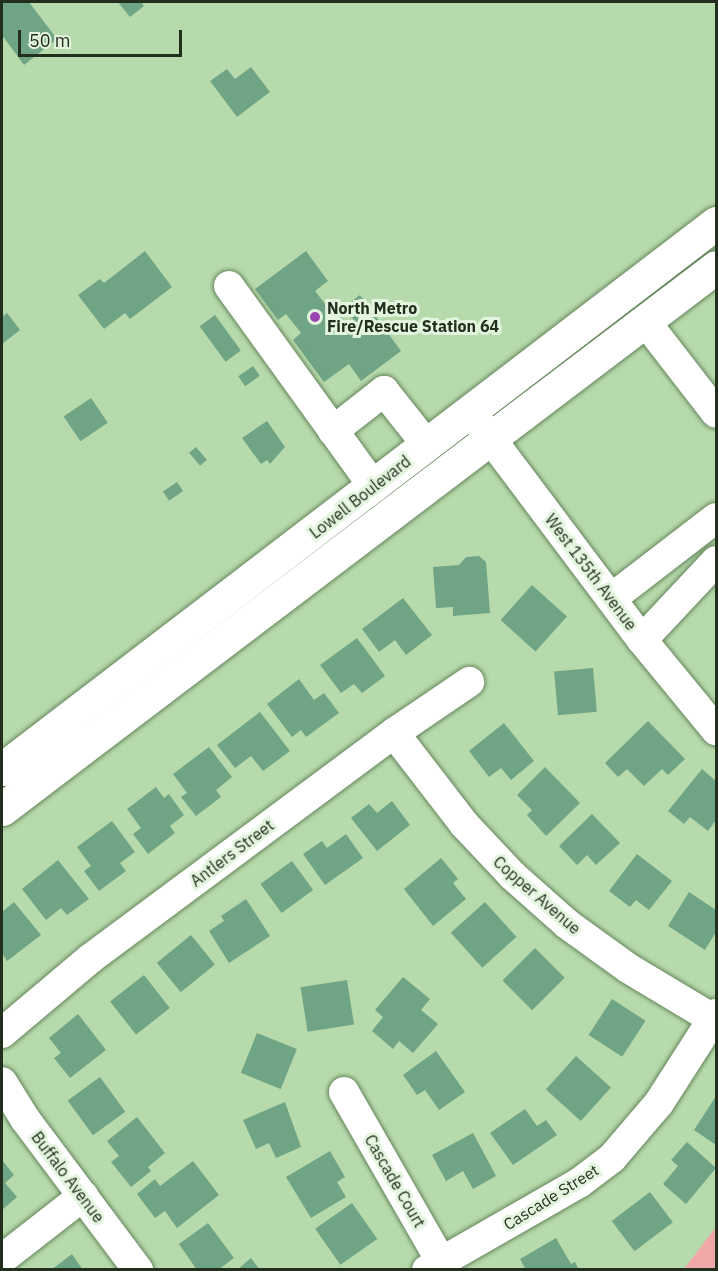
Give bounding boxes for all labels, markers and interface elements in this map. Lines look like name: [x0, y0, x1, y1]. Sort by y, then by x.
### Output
scale bar: [21, 18, 184, 56]
text: 50 m: [29, 29, 71, 52]
place label: North Metro Fire/Rescue Station 64: [327, 298, 499, 336]
marker: North Metro Fire/Rescue Station 64: [308, 310, 322, 324]
street label: Lowell Boulevard: [306, 452, 414, 542]
street label: West 135th Avenue: [541, 510, 641, 634]
street label: Antlers Street: [187, 815, 277, 891]
street label: Copper Avenue: [489, 852, 585, 938]
street label: Buffalo Avenue: [28, 1128, 108, 1226]
street label: Cascade Court: [361, 1131, 429, 1231]
street label: Cascade Street: [500, 1160, 602, 1234]

